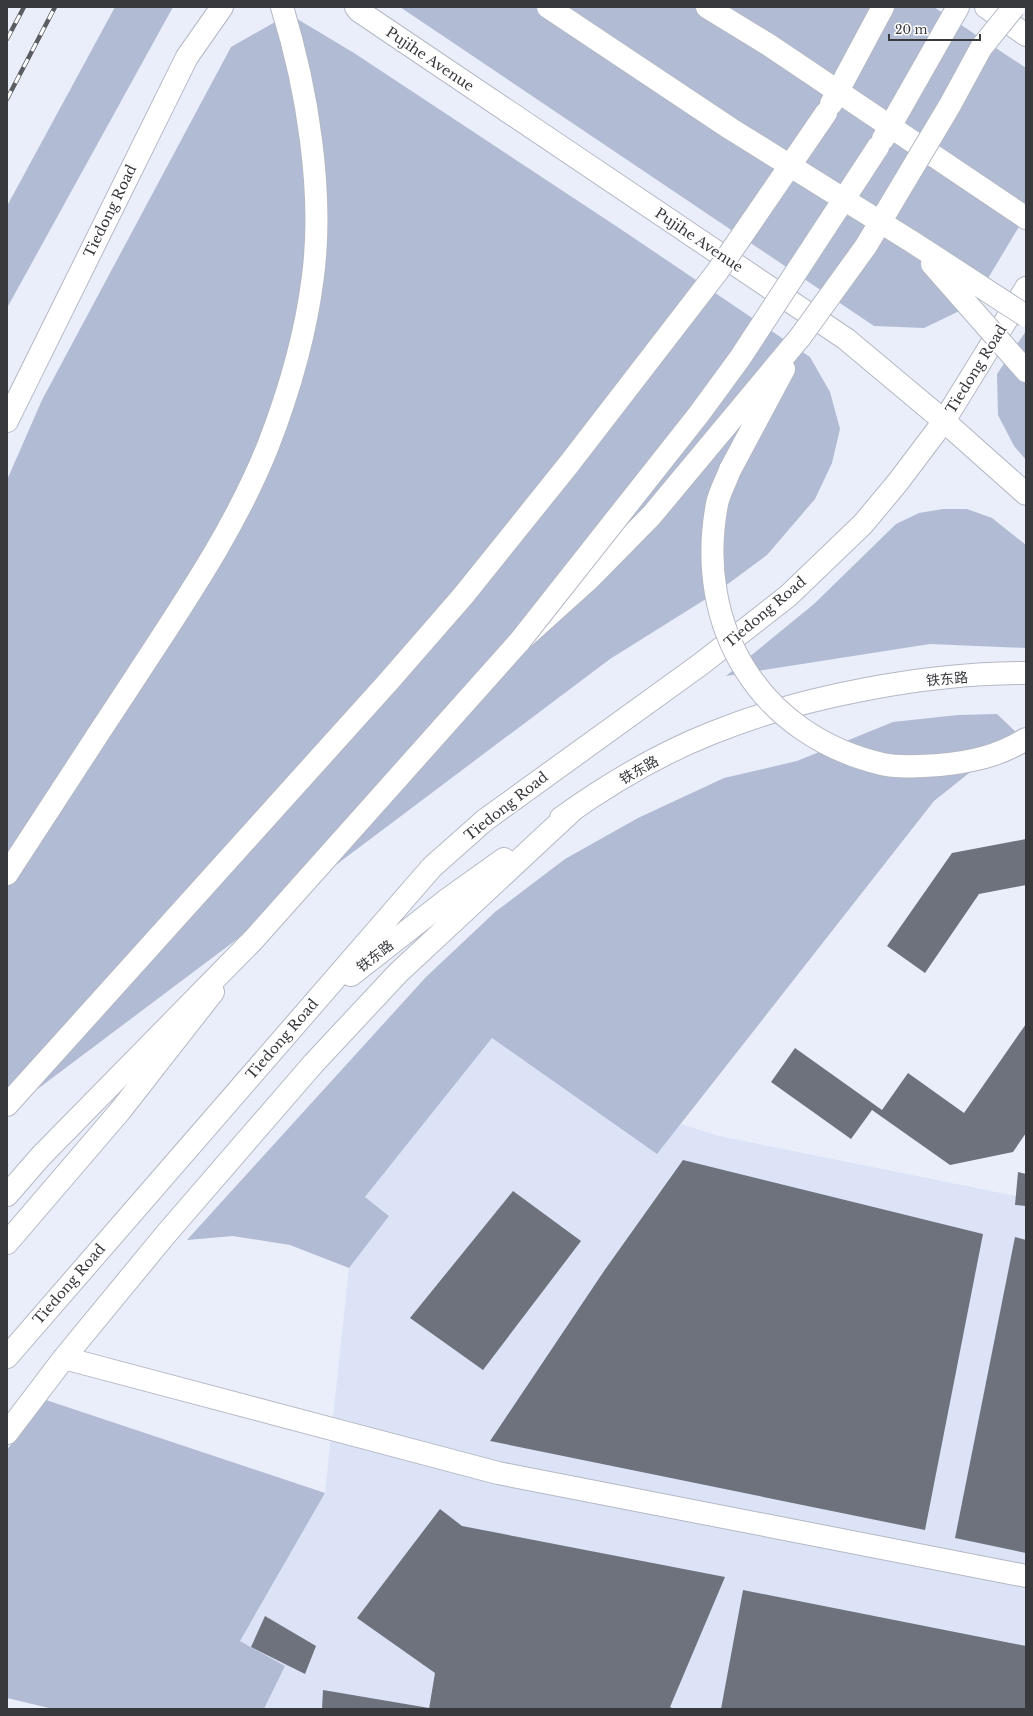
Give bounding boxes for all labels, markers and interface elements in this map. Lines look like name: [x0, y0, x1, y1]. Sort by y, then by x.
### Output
scale bar: [889, 16, 980, 42]
text: 20 m: [895, 22, 927, 37]
street label: Pujihe Avenue: [382, 23, 478, 95]
street label: Tiedong Road: [80, 161, 141, 261]
street label: Pujihe Avenue: [651, 204, 747, 276]
street label: Tiedong Road: [942, 321, 1011, 417]
street label: Tiedong Road: [720, 572, 810, 651]
street label: 铁东路: [925, 668, 969, 690]
street label: 铁东路: [616, 752, 662, 788]
street label: Tiedong Road: [461, 767, 552, 844]
street label: 铁东路: [353, 936, 397, 976]
street label: Tiedong Road: [242, 994, 322, 1083]
street label: Tiedong Road: [29, 1239, 109, 1328]

